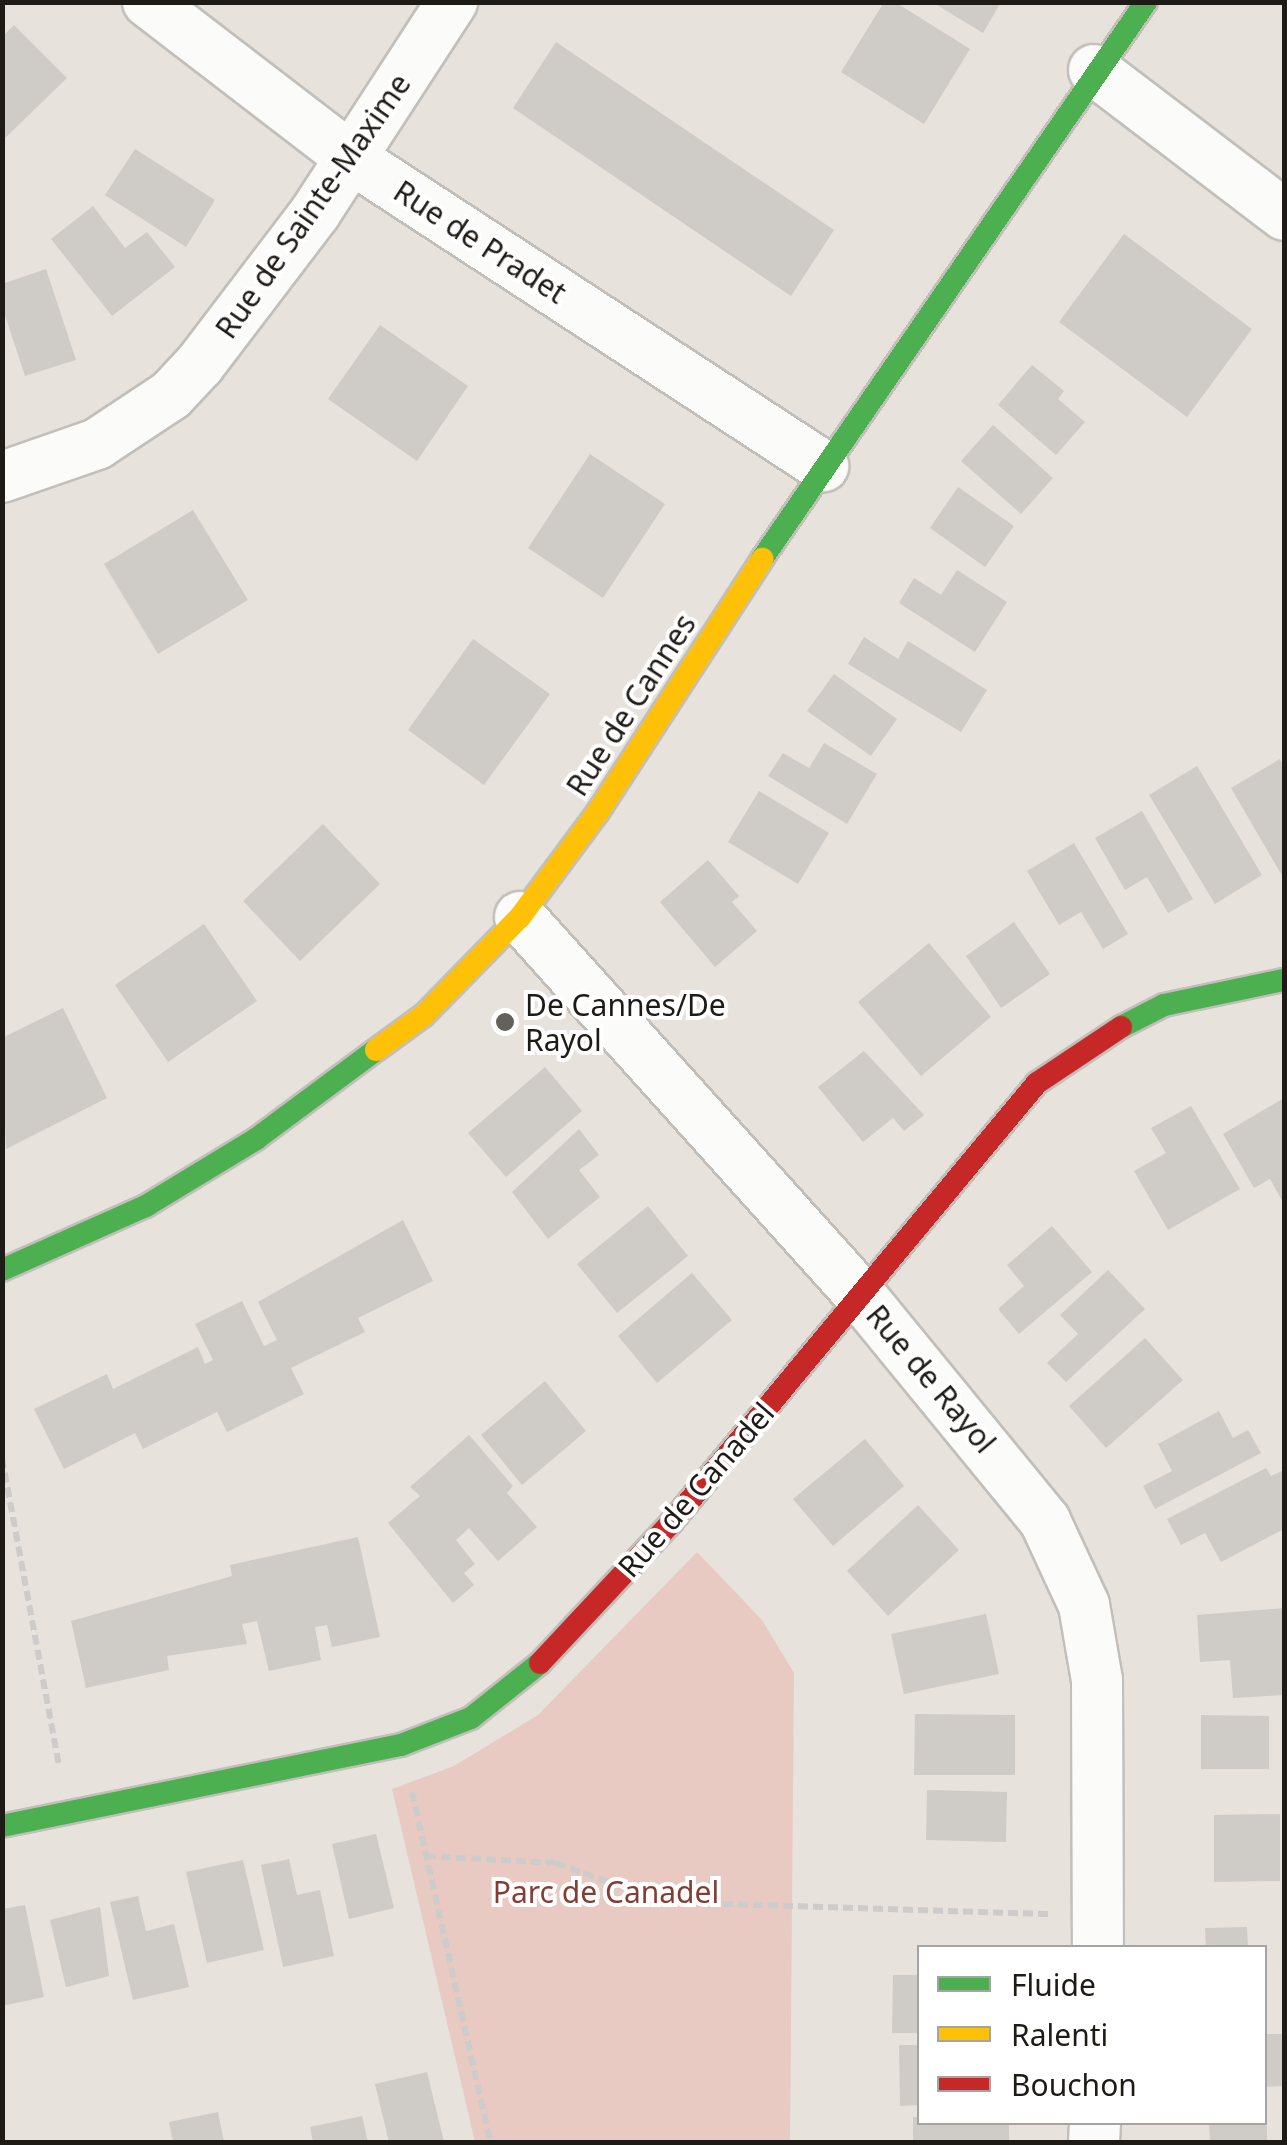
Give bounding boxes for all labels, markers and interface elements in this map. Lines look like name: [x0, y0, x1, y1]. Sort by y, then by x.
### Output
street label: Rue de Sainte-Maxime: [208, 67, 418, 345]
street label: Rue de Pradet: [387, 173, 573, 311]
street label: Rue de Cannes: [559, 607, 703, 803]
place label: De Cannes/De Rayol: [525, 987, 726, 1058]
marker: De Cannes/De Rayol: [494, 1011, 516, 1033]
street label: Rue de Rayol: [859, 1298, 1003, 1460]
street label: Rue de Canadel: [610, 1395, 782, 1585]
park label: Parc de Canadel: [493, 1874, 719, 1910]
legend: [917, 1945, 1267, 2125]
text: Fluide: [1011, 1964, 1096, 2005]
text: Ralenti: [1011, 2014, 1108, 2055]
text: Bouchon: [1011, 2064, 1137, 2105]

